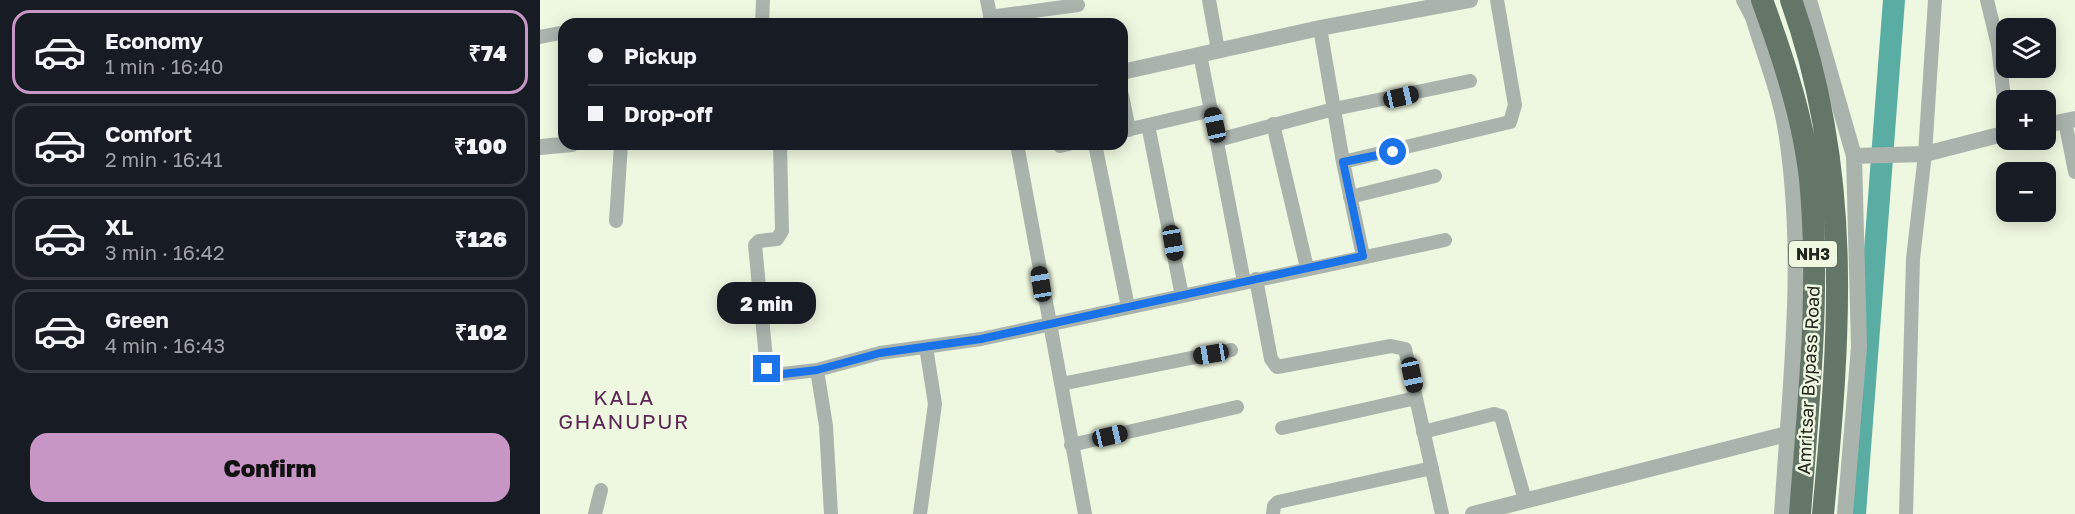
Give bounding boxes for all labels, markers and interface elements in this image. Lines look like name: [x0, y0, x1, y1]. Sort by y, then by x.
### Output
map controls: [1996, 18, 2056, 222]
button: layers: [1996, 18, 2056, 78]
icon: car: [33, 25, 87, 79]
text: Economy: [105, 27, 203, 54]
text: ₹74: [468, 39, 507, 66]
text: Pickup: [624, 42, 697, 69]
text: 1 min · 16:40: [105, 54, 223, 78]
car: [1381, 84, 1421, 110]
button: +: [1996, 90, 2056, 150]
text: Drop-off: [624, 100, 713, 127]
car: [1202, 106, 1228, 144]
icon: car: [33, 118, 87, 172]
text: Comfort: [105, 120, 192, 147]
text: ₹100: [454, 132, 507, 159]
route start: [1379, 138, 1406, 165]
text: 2 min · 16:41: [105, 147, 223, 171]
button: −: [1996, 162, 2056, 222]
icon: car: [33, 211, 87, 265]
text: XL: [105, 213, 133, 240]
car: [1161, 224, 1185, 262]
text: ₹126: [455, 225, 507, 252]
text: 3 min · 16:42: [105, 240, 225, 264]
road number: NH3: [1789, 241, 1837, 267]
car: [1029, 265, 1053, 303]
callout: 2 min: [718, 282, 816, 324]
street label: Amritsar Bypass Road: [1792, 285, 1824, 475]
text: 2 min: [740, 291, 793, 315]
icon: car: [33, 304, 87, 358]
text: Green: [105, 306, 169, 333]
text: ₹102: [455, 318, 507, 345]
text: 4 min · 16:43: [105, 333, 225, 357]
car: [1192, 342, 1230, 366]
route end: [753, 355, 780, 382]
car: [1399, 356, 1425, 394]
district label: KALA GHANUPUR: [558, 384, 690, 434]
car: [1090, 423, 1130, 449]
button: Confirm: [30, 433, 510, 502]

